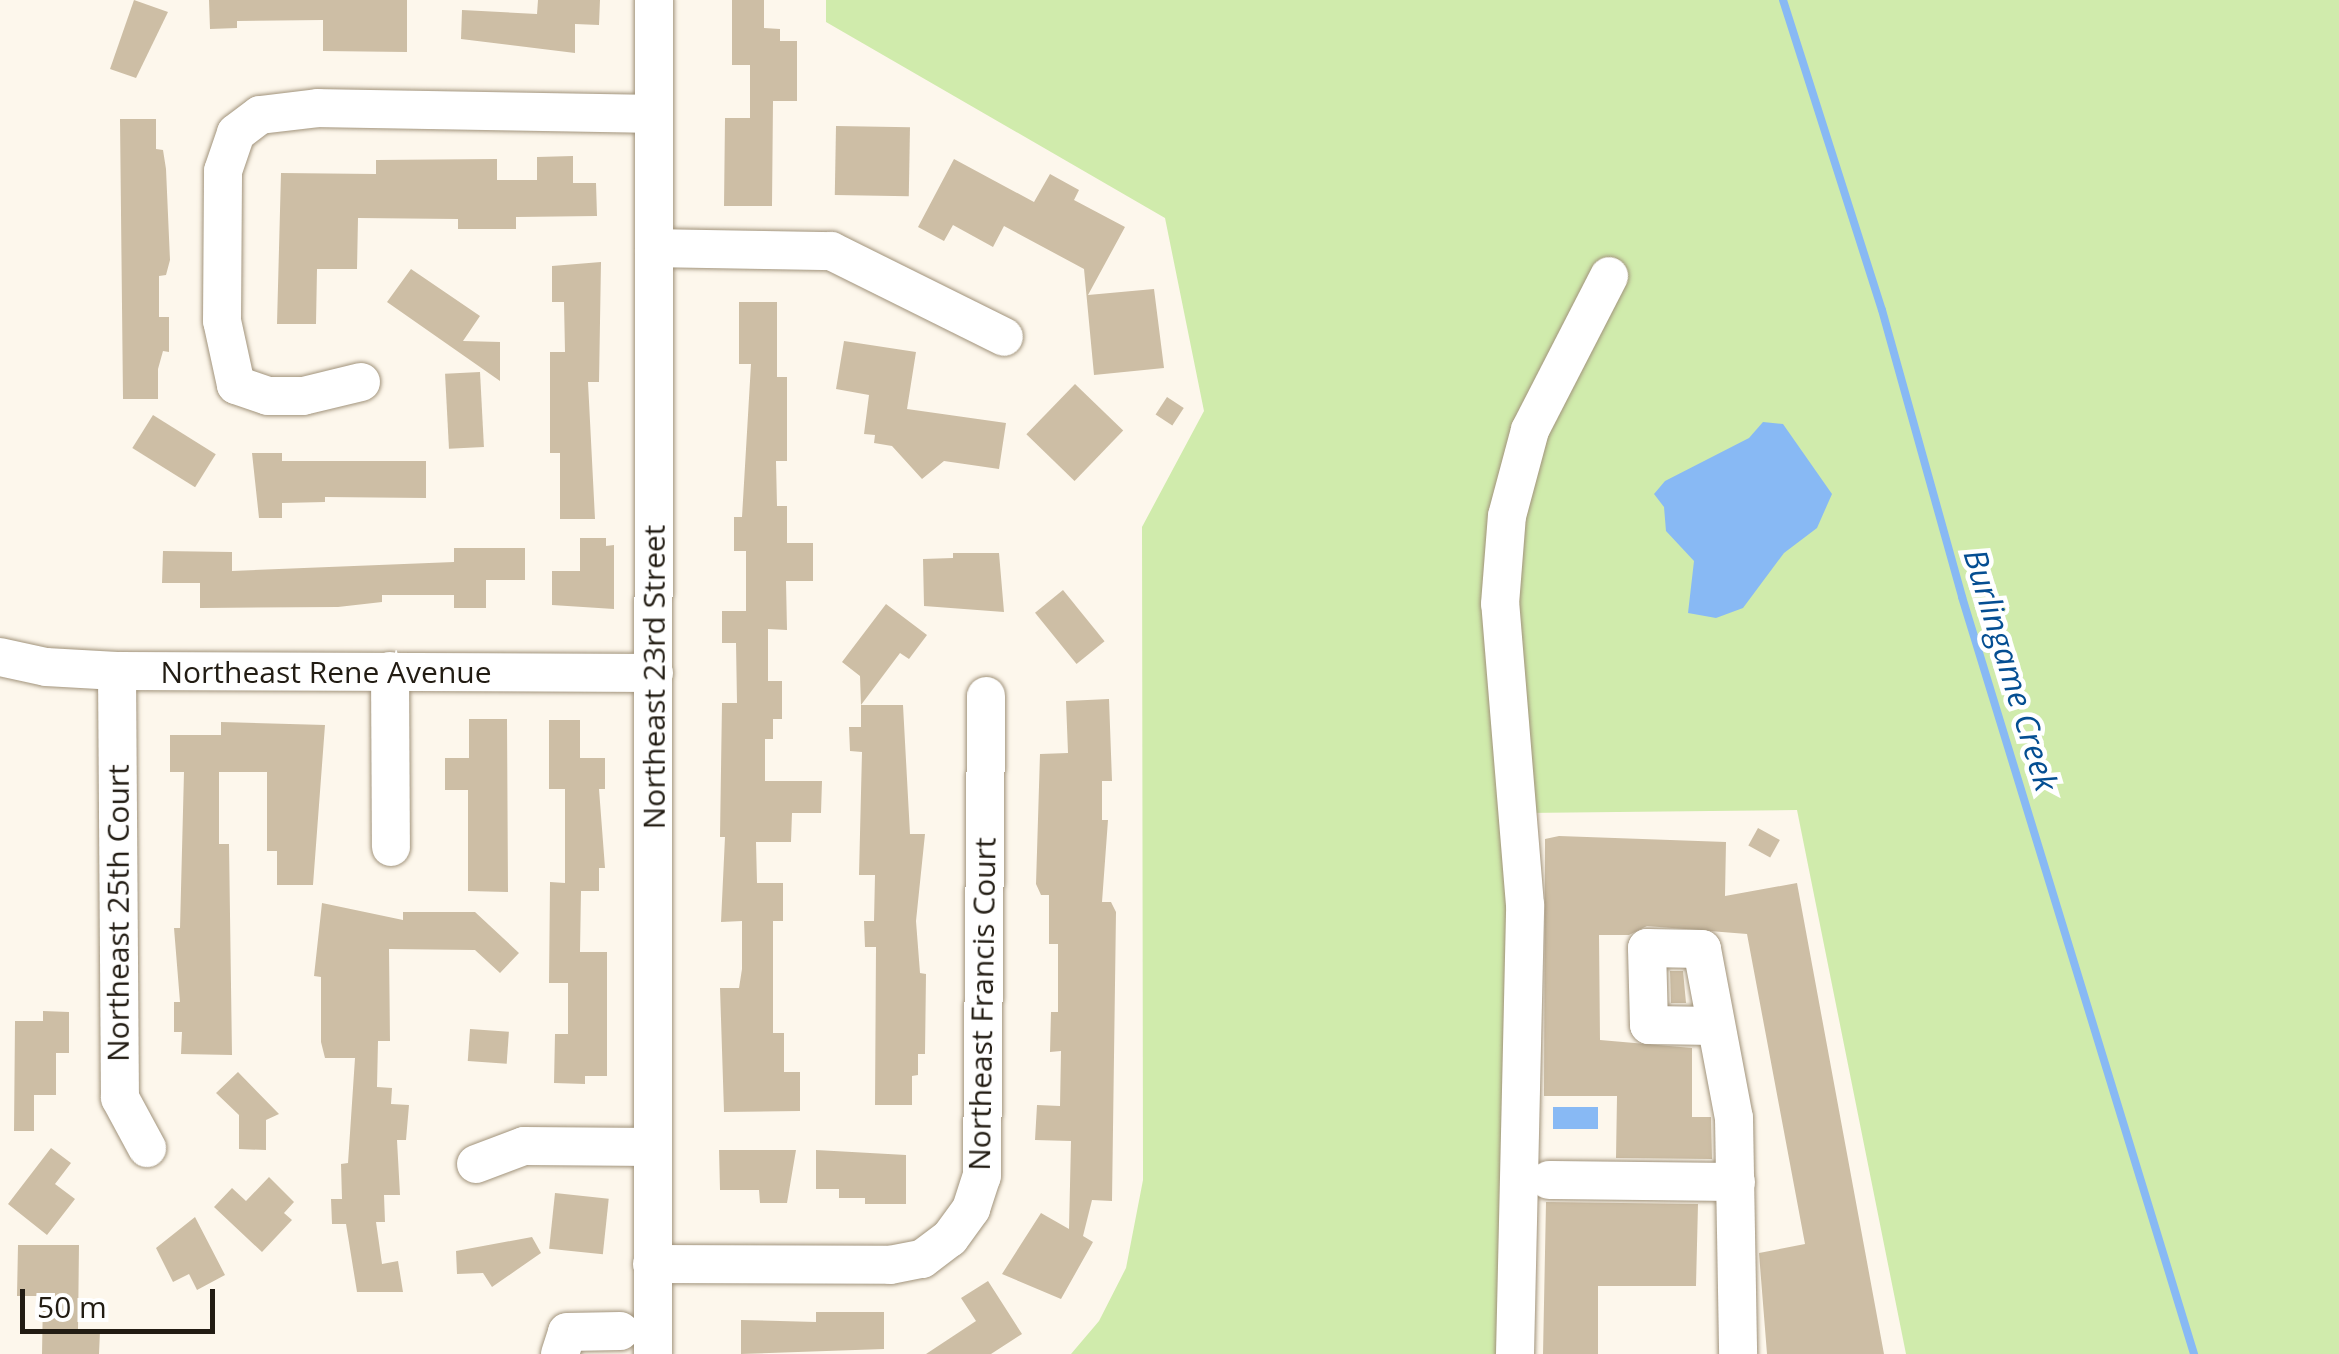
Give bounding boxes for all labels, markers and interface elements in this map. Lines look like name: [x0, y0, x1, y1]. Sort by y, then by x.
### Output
street label: Northeast 23rd Street: [636, 525, 672, 829]
water label: Burlingame Creek: [1956, 545, 2066, 795]
street label: Northeast Rene Avenue: [160, 654, 492, 690]
street label: Northeast 25th Court: [100, 764, 136, 1062]
street label: Northeast Francis Court: [961, 837, 1003, 1171]
scale bar: [25, 1269, 220, 1331]
text: 50 m: [37, 1286, 107, 1327]

